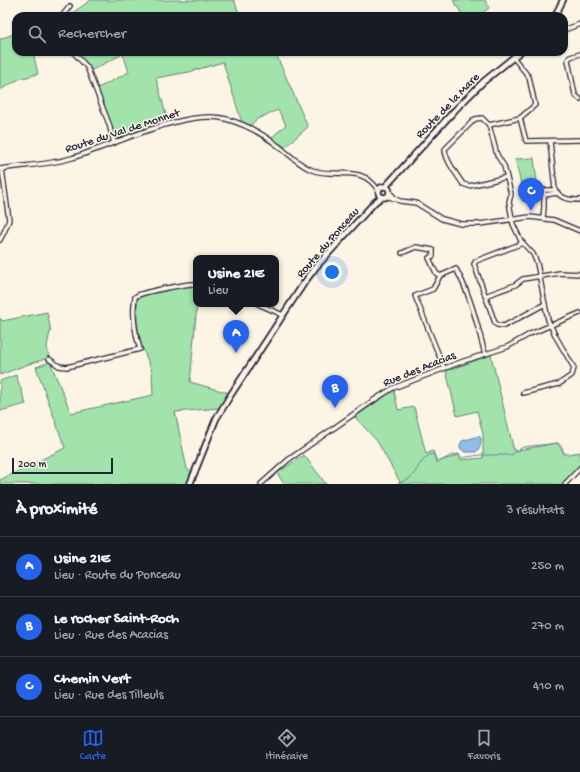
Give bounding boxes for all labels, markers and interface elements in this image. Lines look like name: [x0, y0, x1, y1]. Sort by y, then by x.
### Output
search box: [12, 12, 568, 56]
icon: search: [26, 23, 48, 45]
text: Rechercher: [58, 25, 126, 43]
street label: Route de la Mare: [414, 70, 484, 142]
street label: Route du Val de Monnet: [64, 106, 183, 157]
pin: C: [518, 178, 544, 211]
street label: Route du Ponceau: [294, 205, 363, 281]
popup: [193, 255, 279, 307]
your location: [322, 262, 342, 282]
text: Usine 2IE: [208, 265, 264, 283]
text: Lieu: [208, 283, 228, 298]
pin: A: [223, 320, 249, 353]
street label: Rue des Acacias: [381, 349, 459, 391]
pin: B: [322, 375, 348, 408]
scale bar: [12, 456, 113, 475]
text: 200 m: [18, 459, 46, 471]
text: À proximité: [16, 500, 97, 520]
text: 3 résultats: [506, 503, 564, 518]
text: Usine 2IE: [54, 550, 110, 568]
text: A: [25, 559, 33, 574]
text: 250 m: [531, 559, 564, 574]
text: Lieu · Route du Ponceau: [54, 568, 181, 583]
text: Le rocher Saint-Roch: [54, 610, 179, 628]
text: B: [26, 619, 32, 634]
text: 270 m: [531, 619, 564, 634]
text: Lieu · Rue des Acacias: [54, 628, 168, 643]
text: Chemin Vert: [54, 670, 130, 688]
text: C: [25, 679, 33, 694]
text: 410 m: [533, 679, 564, 694]
text: Lieu · Rue des Tilleuls: [54, 688, 164, 703]
tab: Carte: [80, 727, 106, 763]
tab: Itinéraire: [266, 727, 308, 763]
tab: Favoris: [468, 727, 500, 763]

